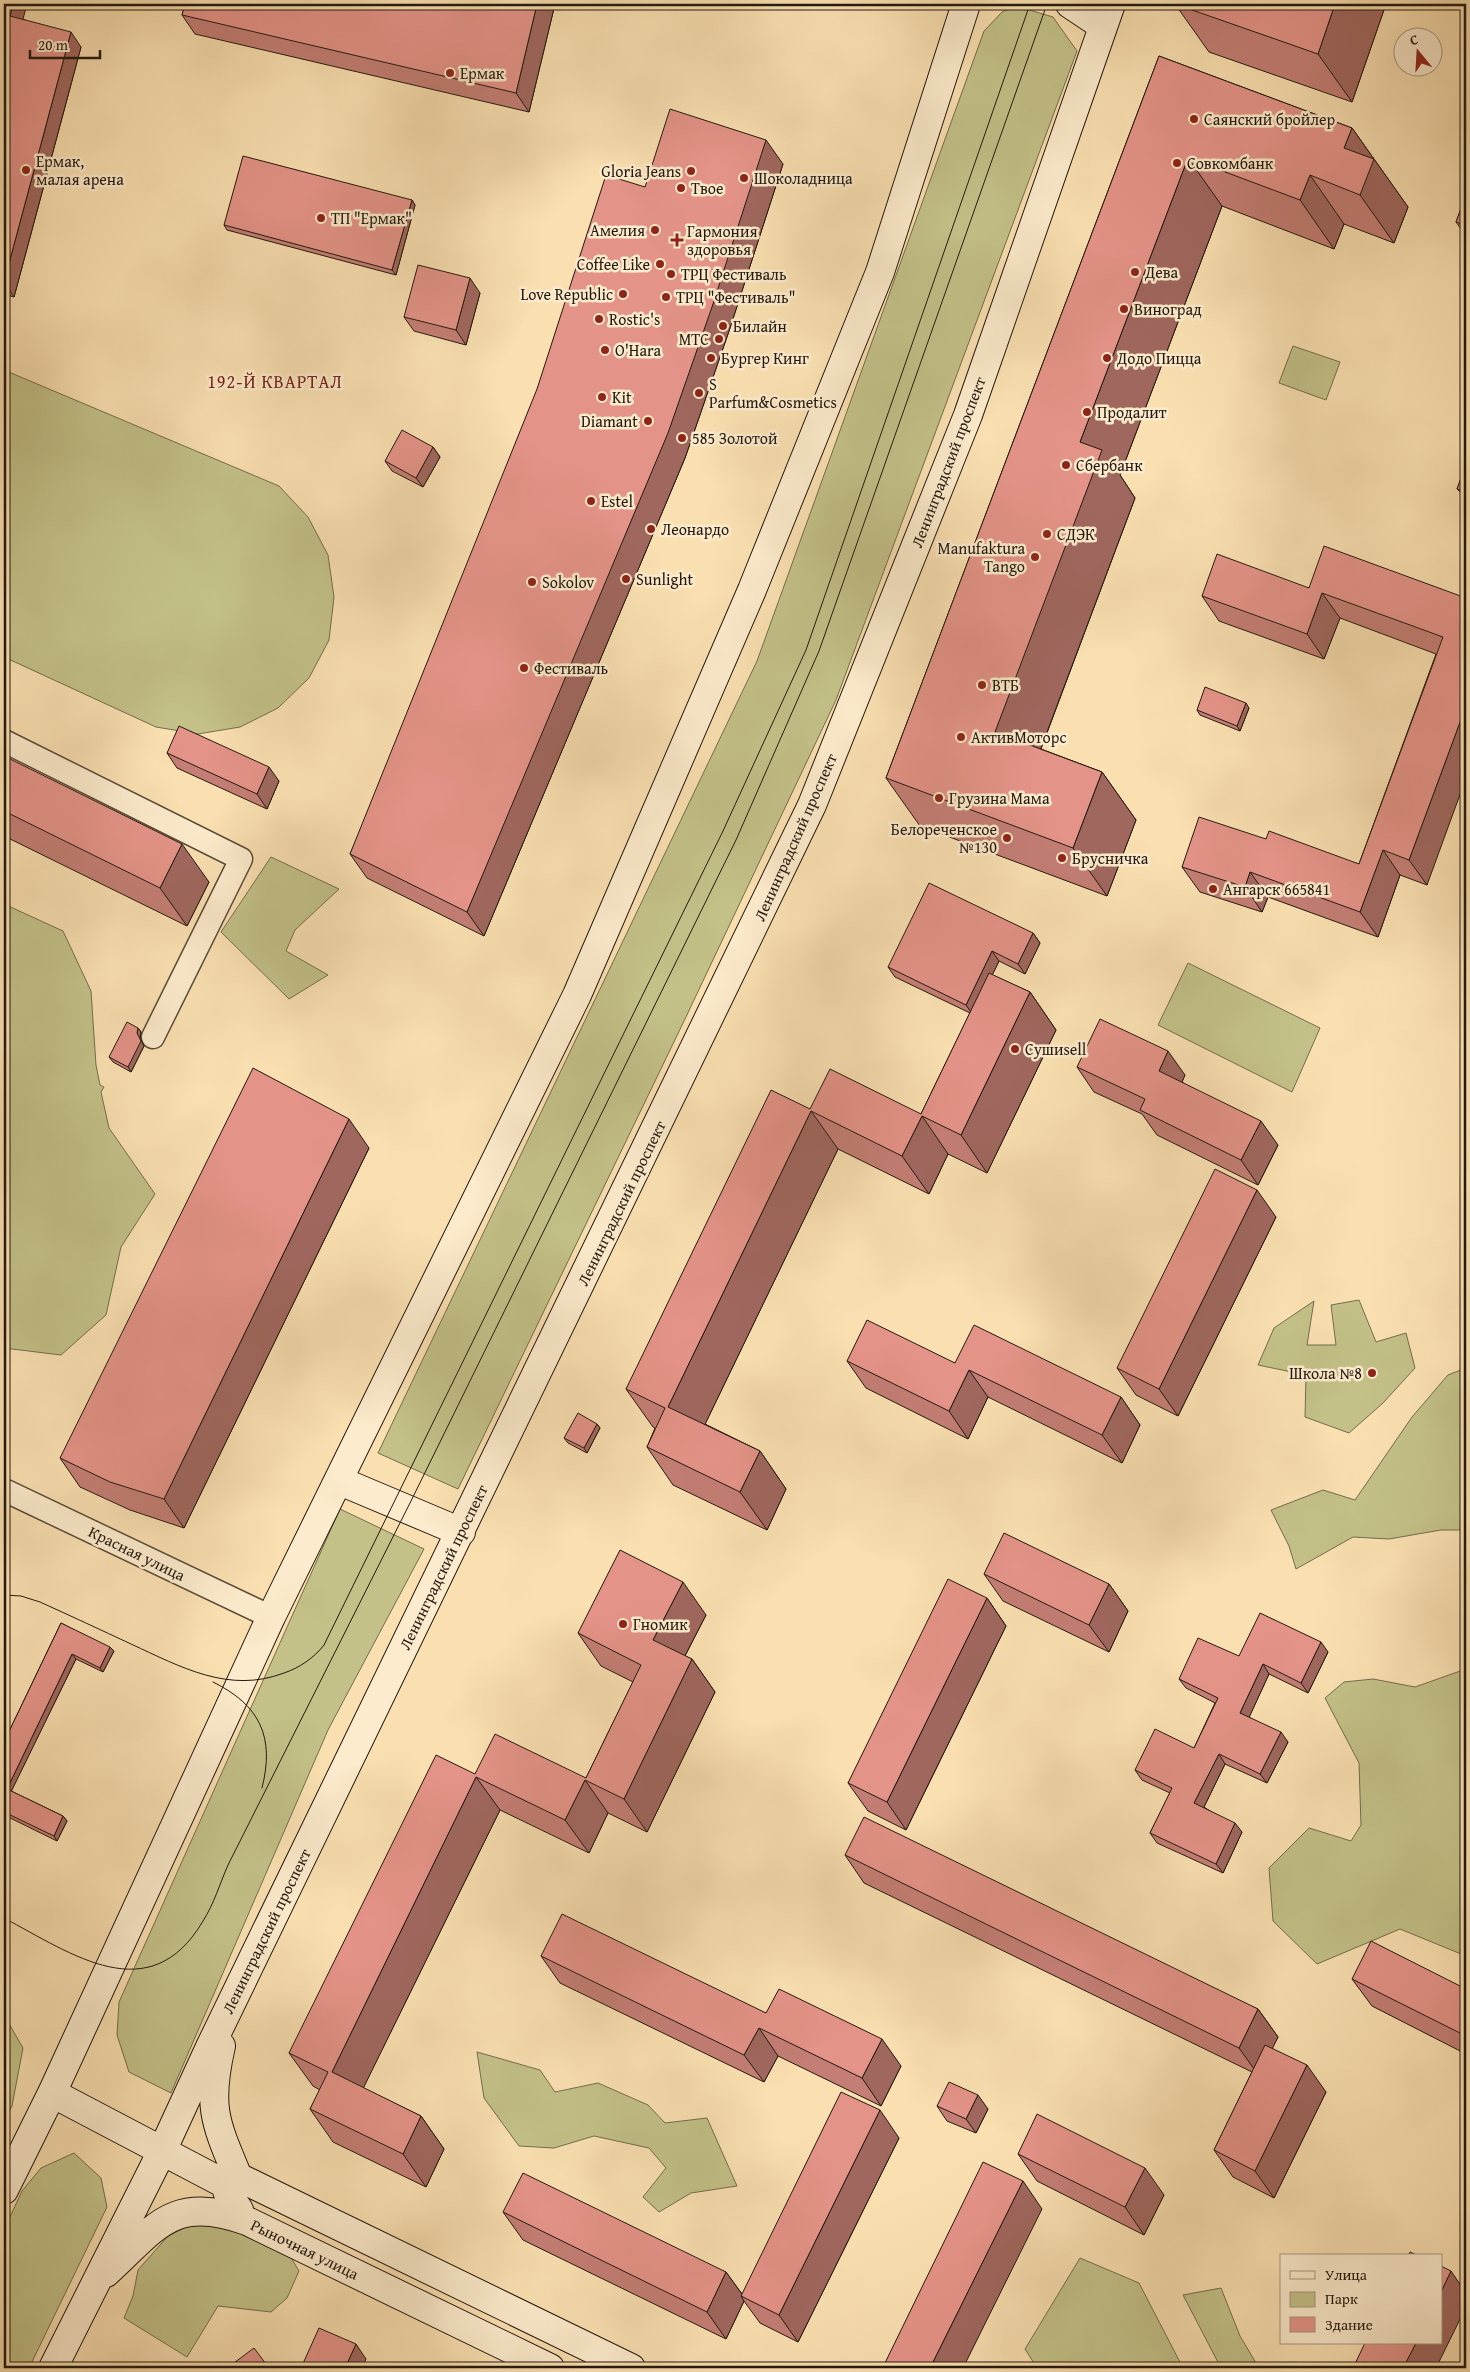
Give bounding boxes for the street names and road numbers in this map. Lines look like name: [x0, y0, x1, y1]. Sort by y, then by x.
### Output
street label: Ленинградский проспект: [904, 373, 992, 551]
street label: Ленинградский проспект: [747, 749, 843, 925]
street label: Ленинградский проспект: [571, 1116, 672, 1290]
street label: Ленинградский проспект: [393, 1480, 494, 1654]
street label: Красная улица: [85, 1519, 190, 1587]
street label: Ленинградский проспект: [216, 1844, 317, 2018]
street label: Рыночная улица: [247, 2212, 363, 2286]

